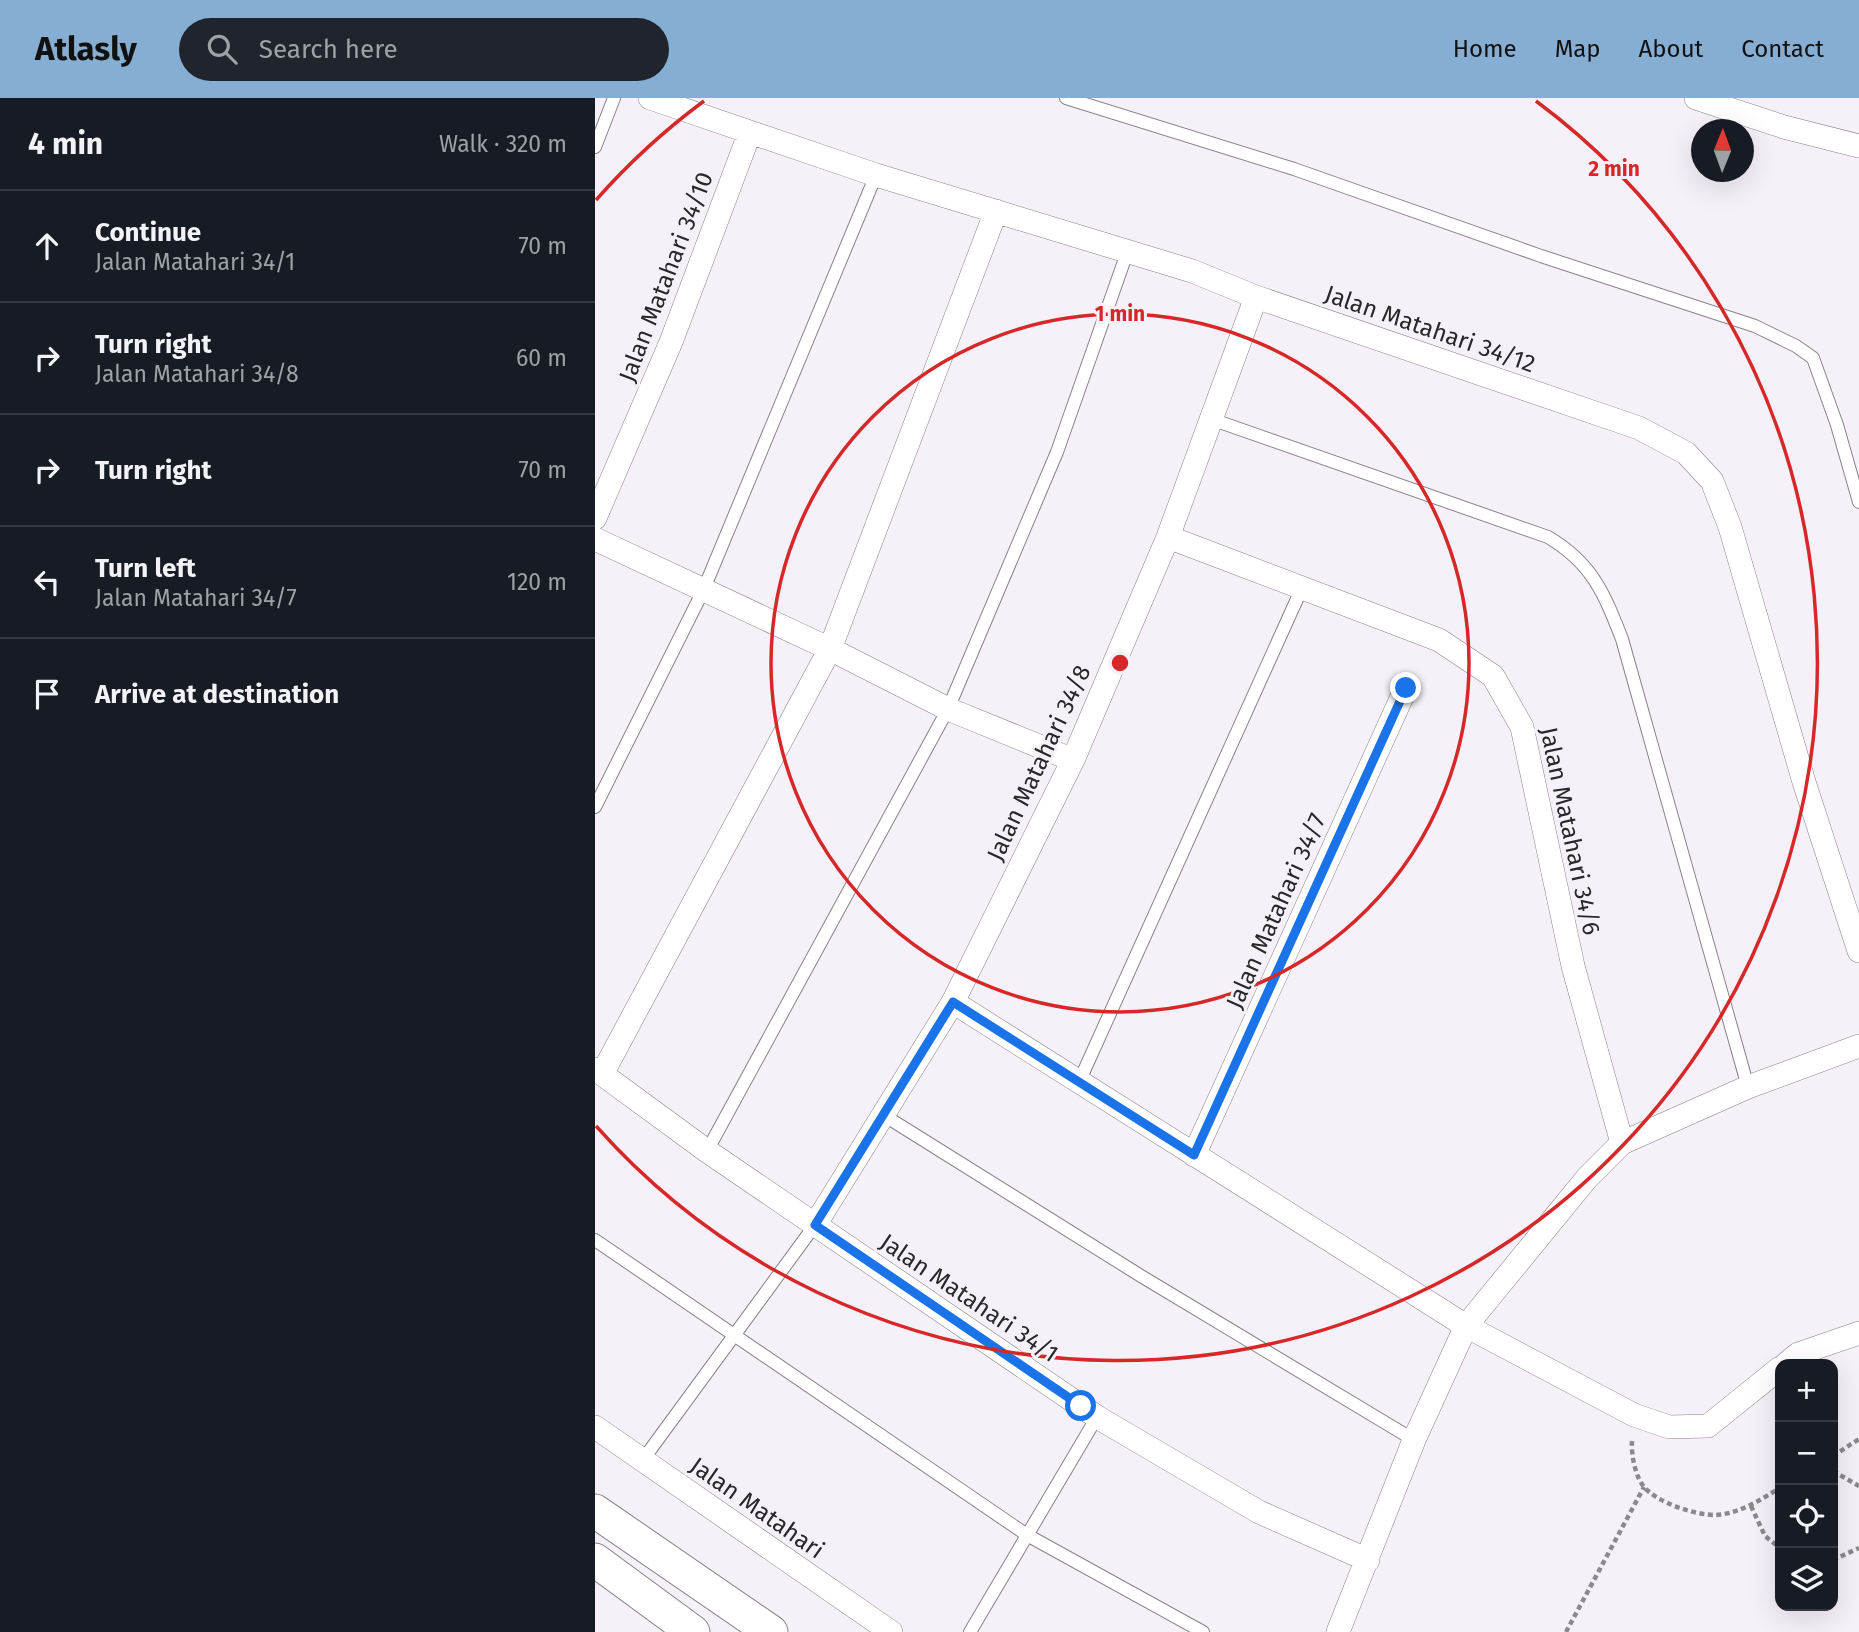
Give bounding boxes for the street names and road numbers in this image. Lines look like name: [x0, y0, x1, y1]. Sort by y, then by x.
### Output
street label: Jalan Matahari 34/10: [613, 168, 719, 386]
street label: Jalan Matahari 34/12: [1321, 280, 1539, 378]
street label: Jalan Matahari 34/8: [981, 661, 1097, 865]
street label: Jalan Matahari 34/6: [1534, 724, 1606, 938]
street label: Jalan Matahari 34/7: [1220, 809, 1332, 1013]
street label: Jalan Matahari 34/1: [875, 1228, 1063, 1368]
street label: Jalan Matahari: [685, 1452, 829, 1564]

